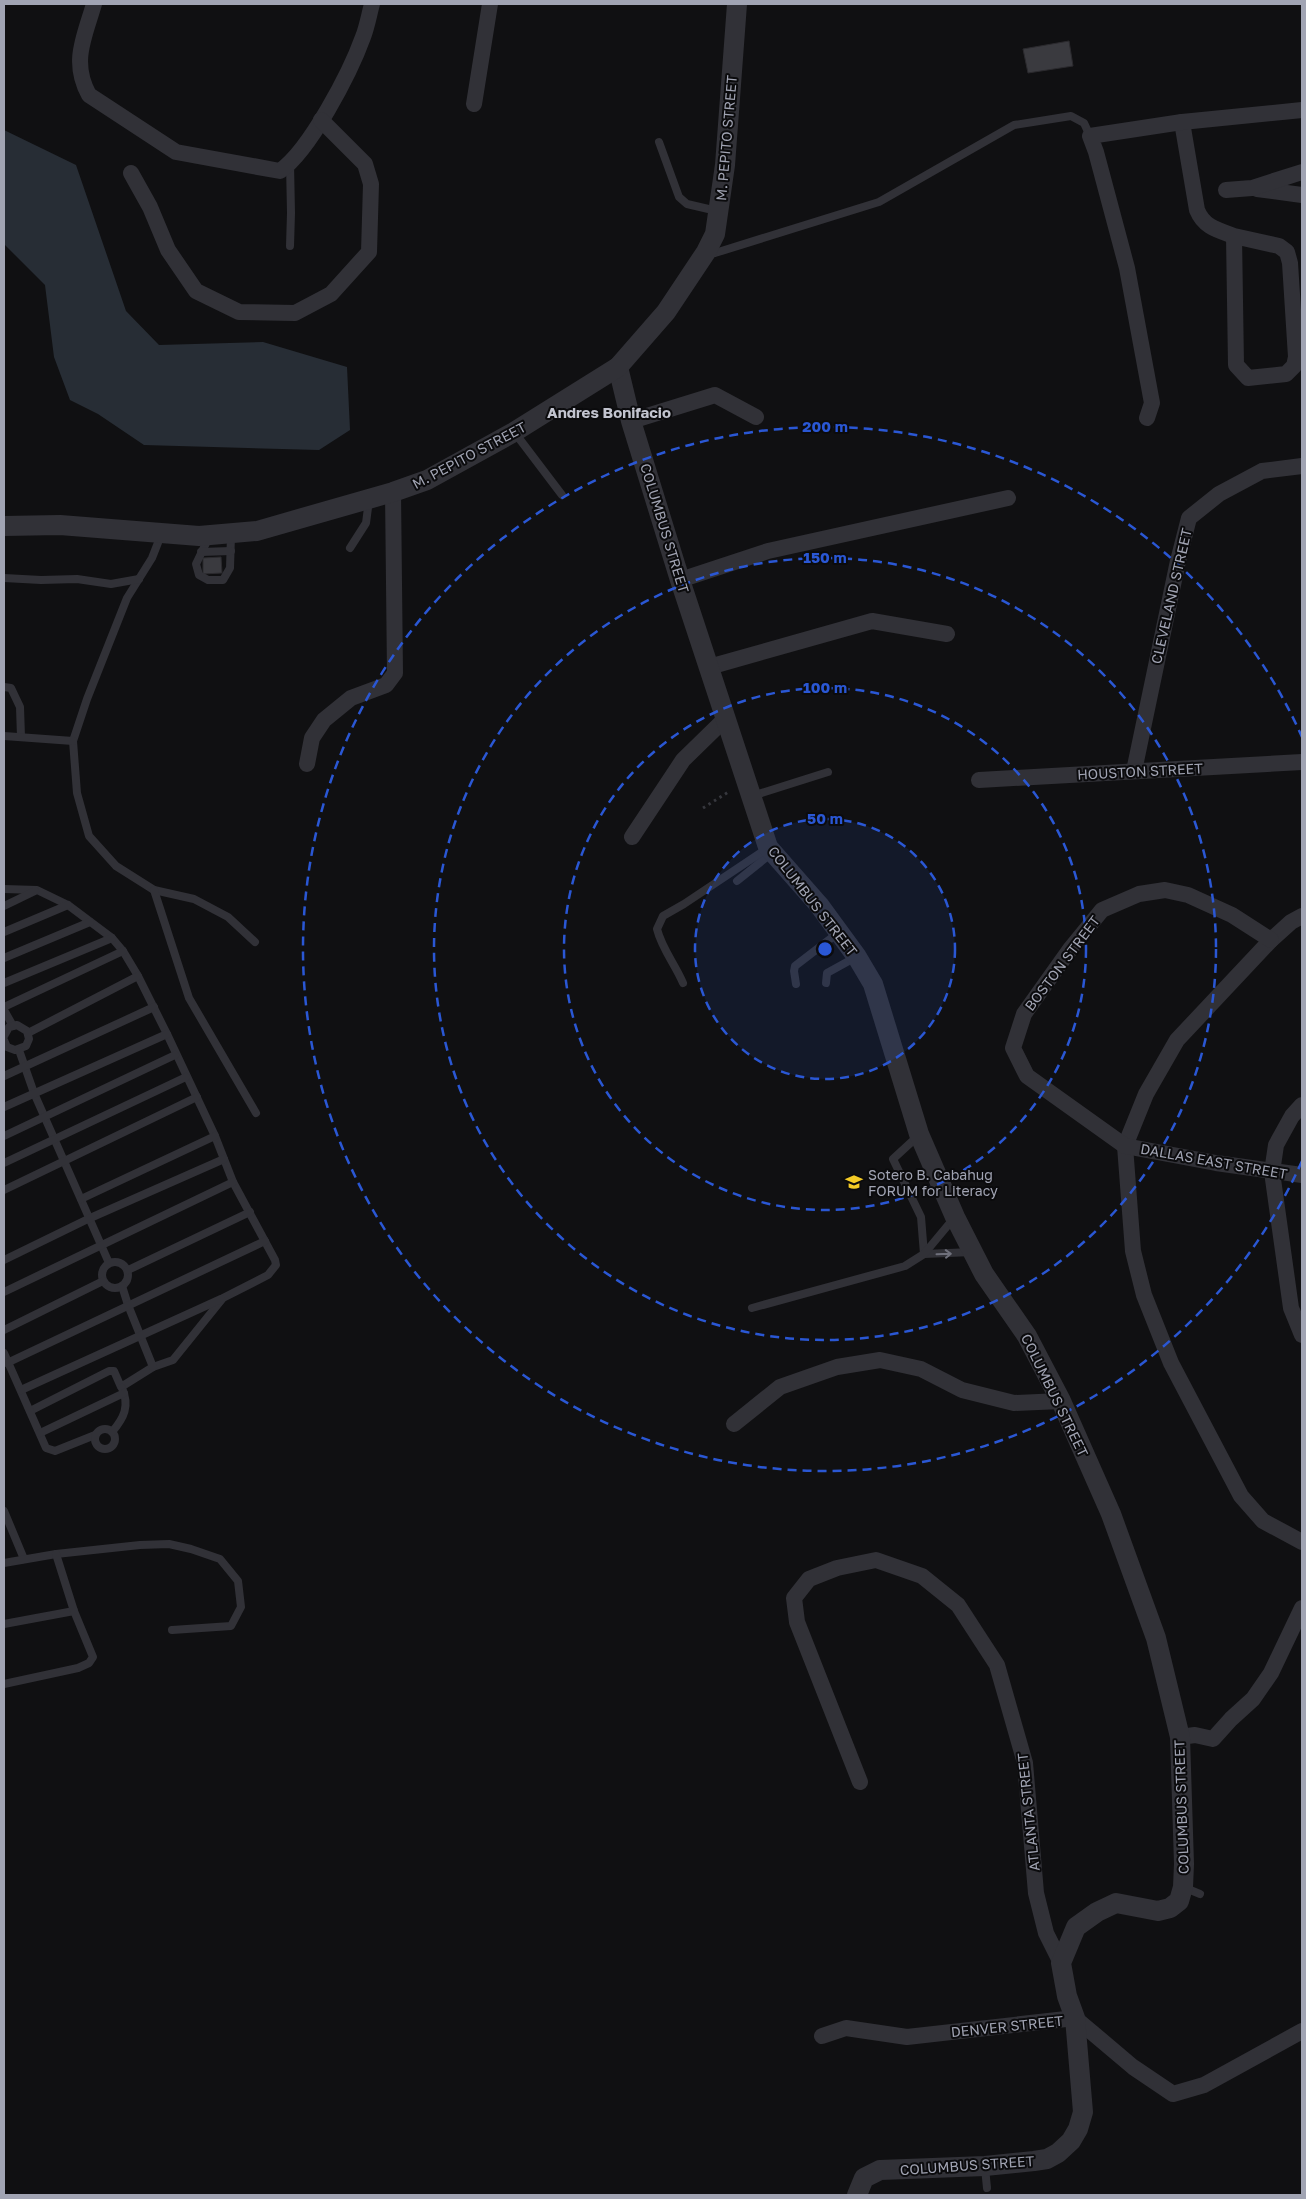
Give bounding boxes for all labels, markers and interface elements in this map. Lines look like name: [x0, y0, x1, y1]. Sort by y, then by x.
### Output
street label: M. PEPITO STREET: [712, 74, 740, 202]
district label: Andres Bonifacio: [547, 403, 671, 421]
text: 200 m: [802, 417, 848, 435]
street label: M. PEPITO STREET: [409, 418, 529, 492]
street label: COLUMBUS STREET: [637, 461, 693, 595]
street label: CLEVELAND STREET: [1147, 526, 1195, 666]
text: 150 m: [803, 548, 847, 566]
text: 100 m: [803, 678, 847, 696]
street label: HOUSTON STREET: [1077, 759, 1204, 783]
text: 50 m: [807, 809, 843, 827]
street label: COLUMBUS STREET: [765, 843, 861, 960]
street label: BOSTON STREET: [1021, 912, 1103, 1014]
centre of rings: [816, 940, 834, 958]
street label: DALLAS EAST STREET: [1139, 1140, 1289, 1182]
place label: Sotero B. Cabahug FORUM for Literacy: [868, 1166, 998, 1199]
school or university icon: Sotero B. Cabahug FORUM for Literacy: [844, 1172, 864, 1192]
one-way arrow: [936, 1249, 952, 1258]
street label: COLUMBUS STREET: [1018, 1331, 1092, 1460]
street label: COLUMBUS STREET: [1170, 1739, 1192, 1875]
street label: ATLANTA STREET: [1013, 1752, 1043, 1872]
street label: DENVER STREET: [950, 2012, 1064, 2040]
street label: COLUMBUS STREET: [899, 2152, 1035, 2178]

